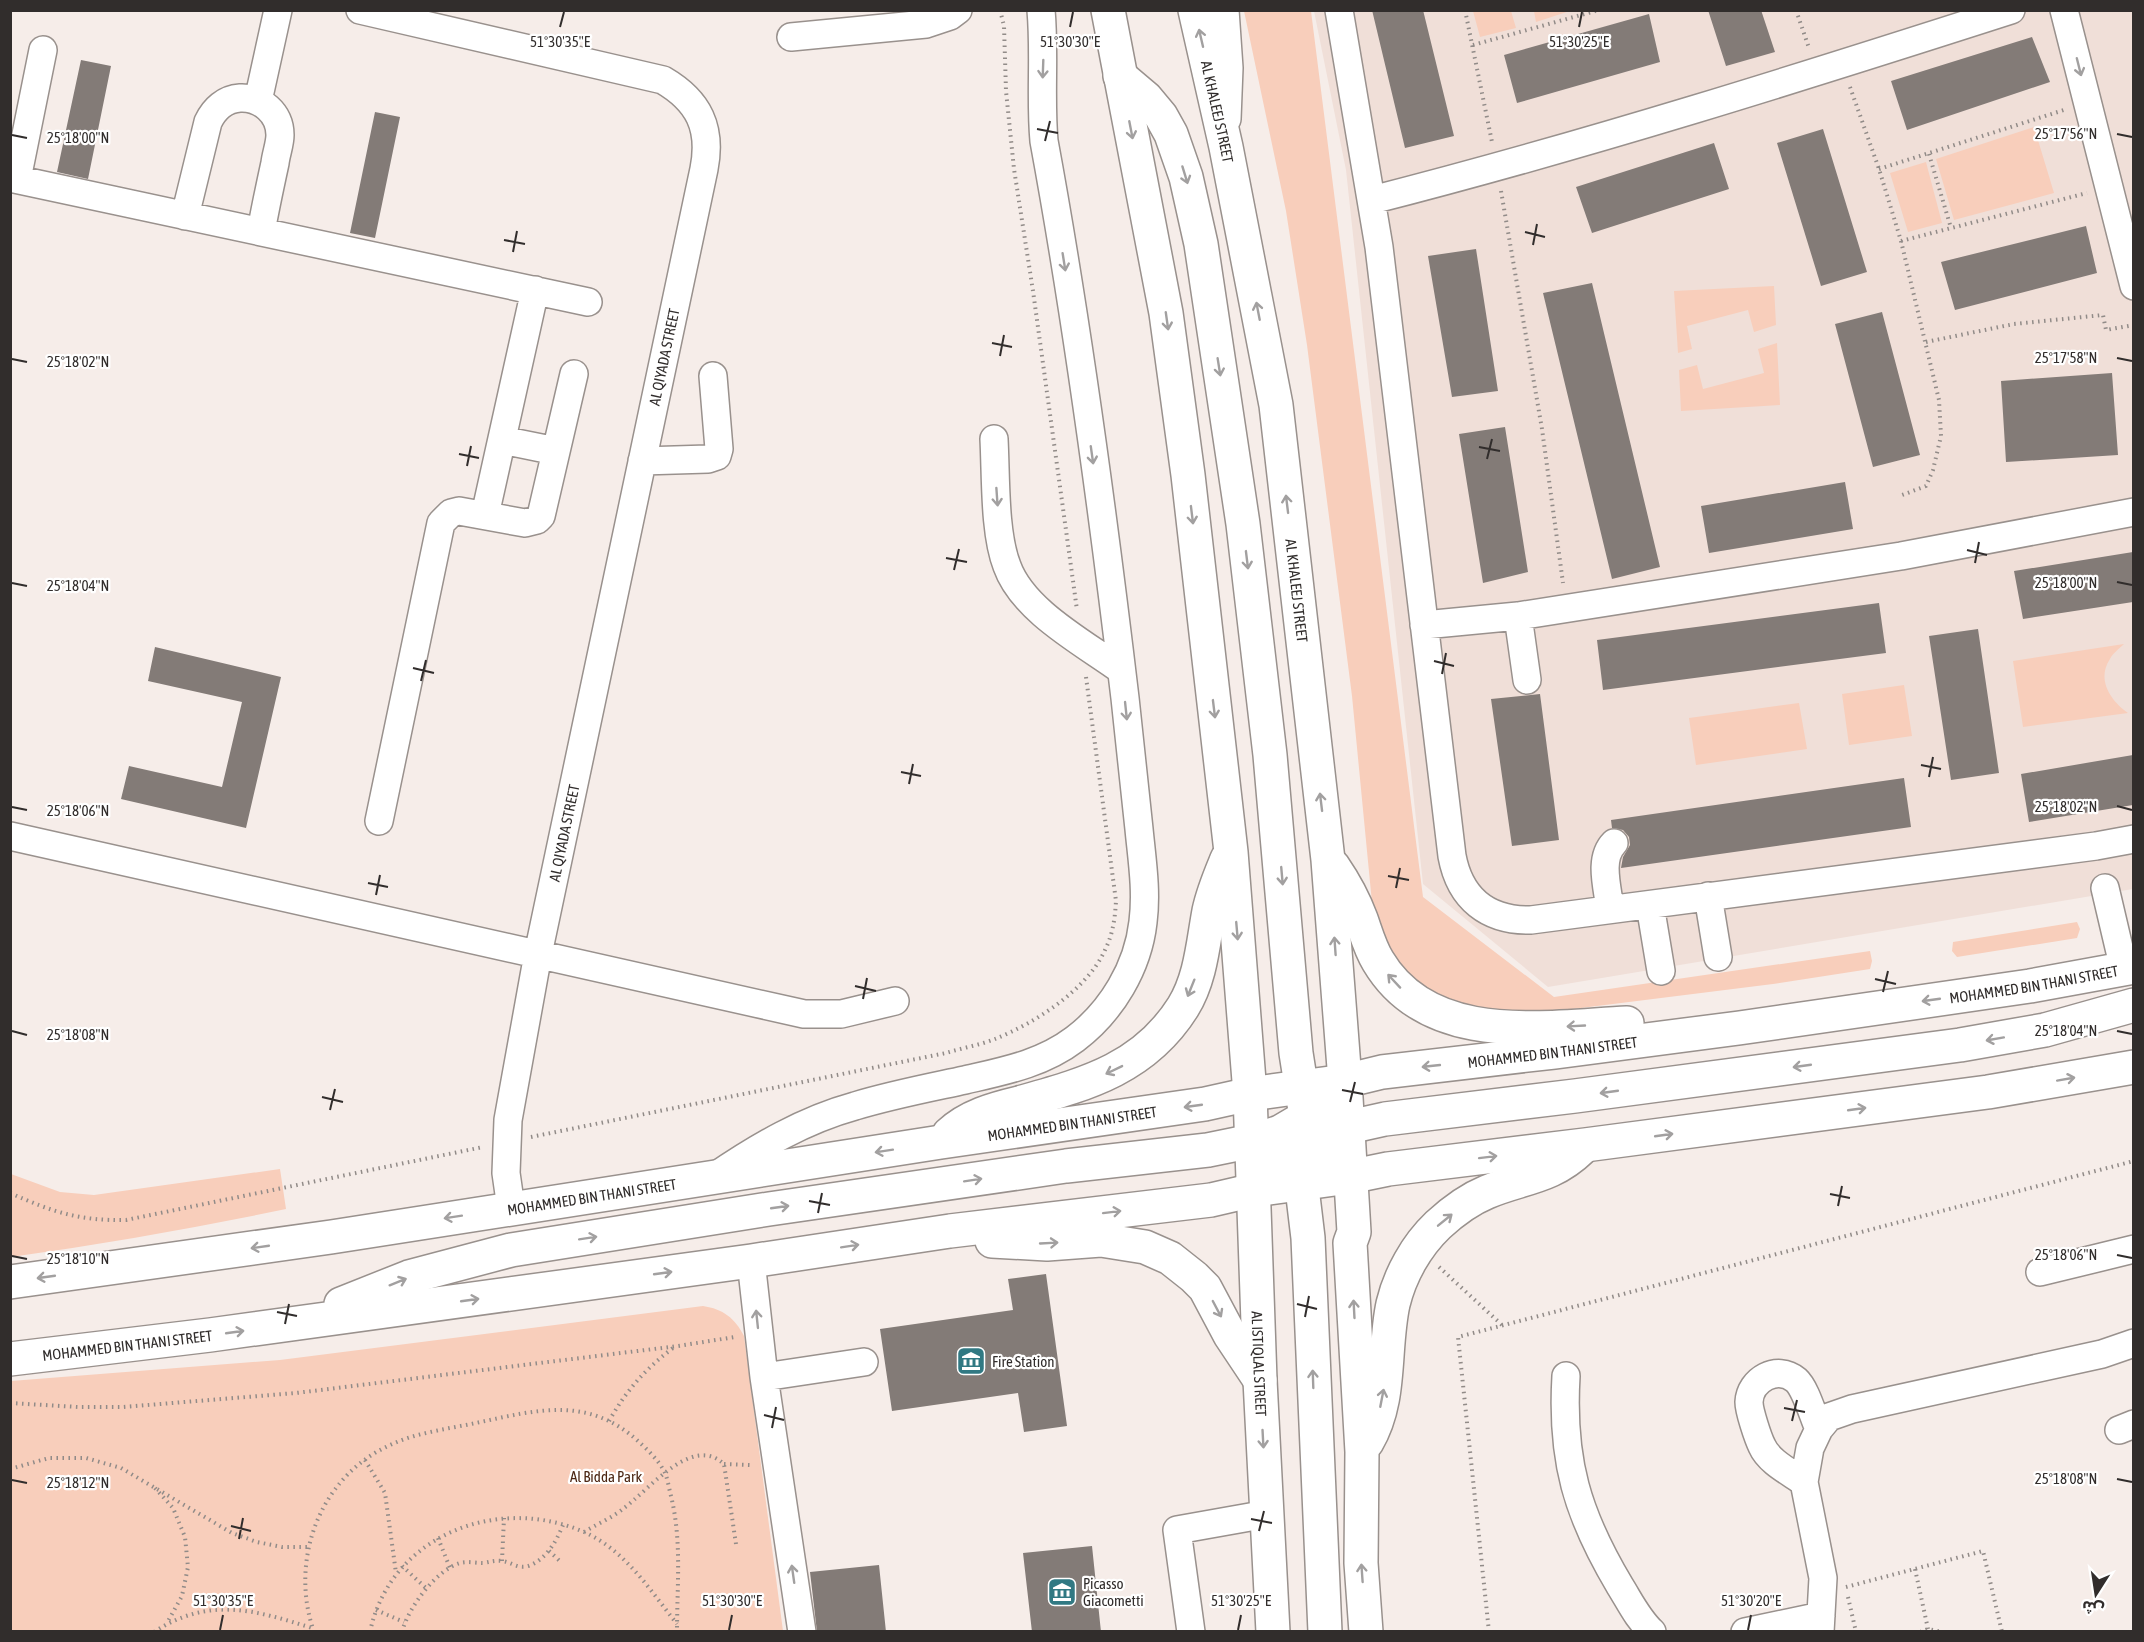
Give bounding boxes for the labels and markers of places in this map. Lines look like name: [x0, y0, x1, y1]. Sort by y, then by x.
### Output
museum icon: Fire Station: [955, 1345, 987, 1377]
place label: Fire Station: [992, 1353, 1054, 1370]
place label: Picasso Giacometti: [1083, 1575, 1144, 1609]
museum icon: Picasso Giacometti: [1046, 1576, 1078, 1608]

